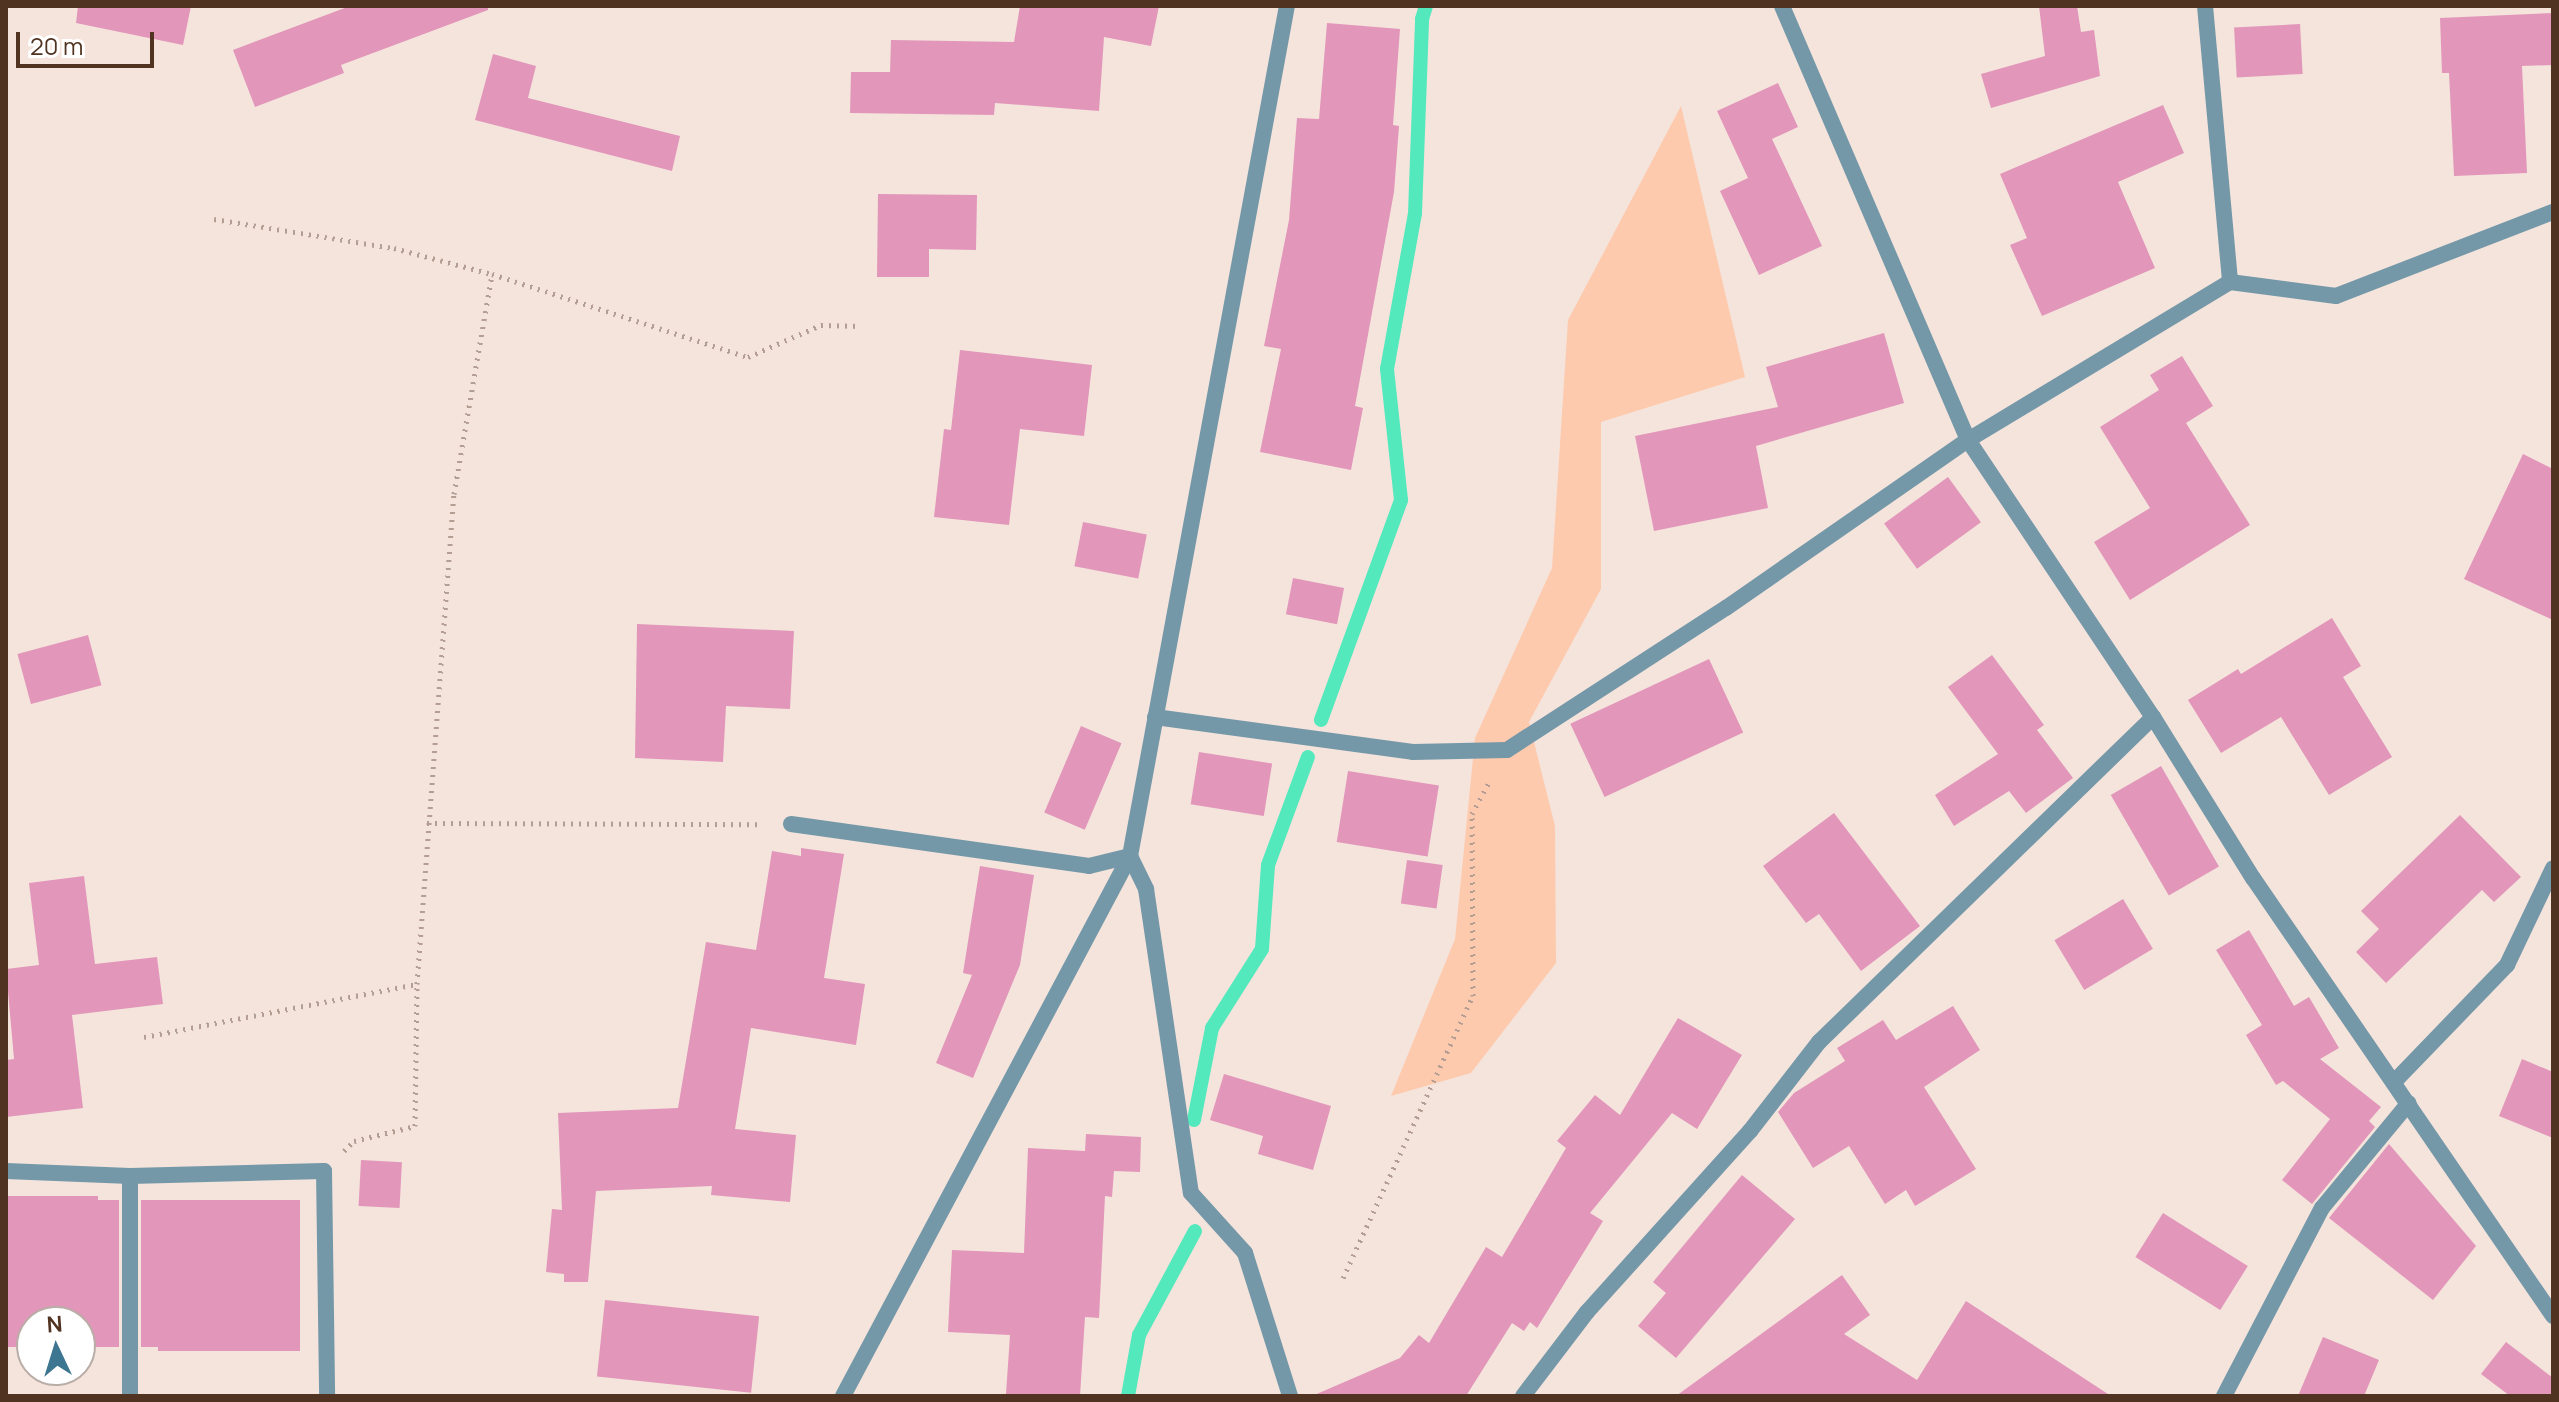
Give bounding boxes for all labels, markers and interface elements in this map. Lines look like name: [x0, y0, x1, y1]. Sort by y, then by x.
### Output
scale bar: [20, 16, 158, 66]
text: 20 m: [30, 29, 83, 62]
north arrow: [16, 1306, 96, 1386]
text: N: [46, 1309, 63, 1340]

